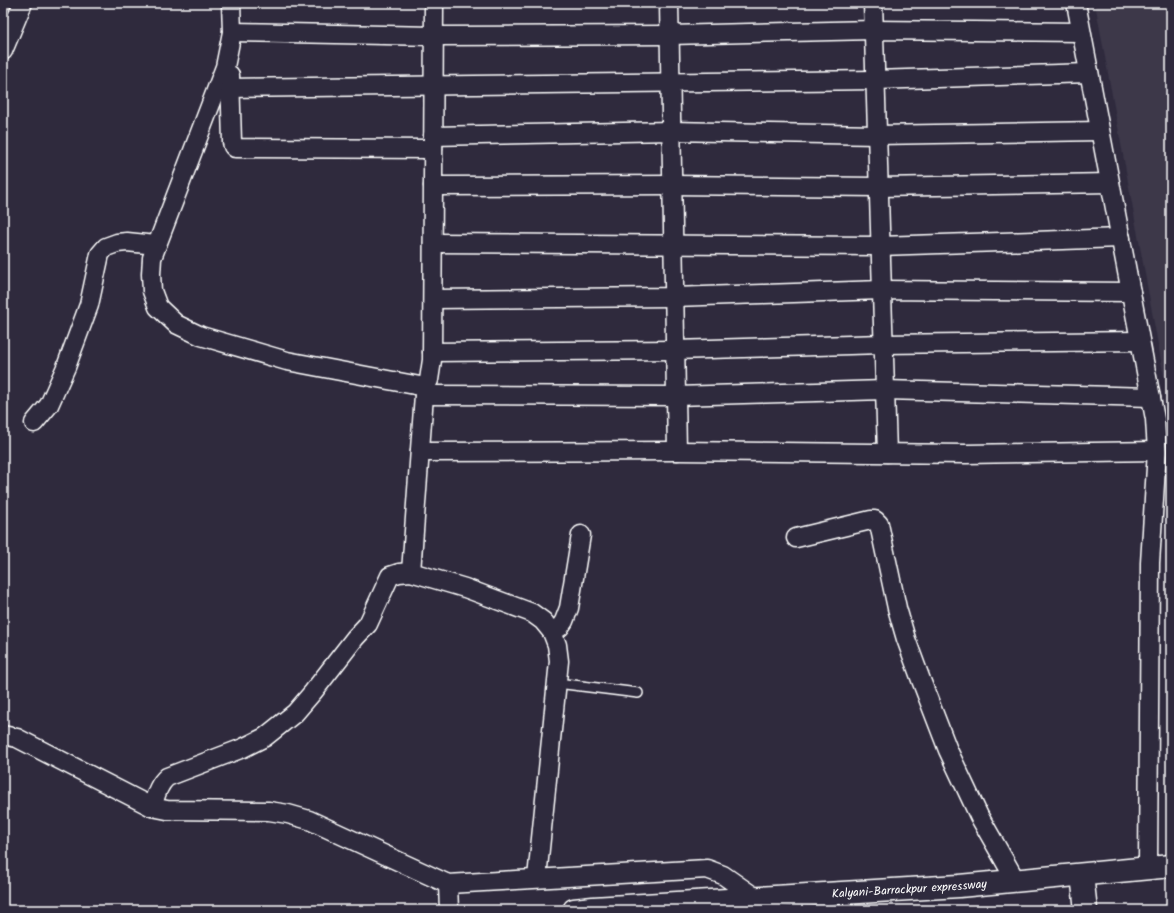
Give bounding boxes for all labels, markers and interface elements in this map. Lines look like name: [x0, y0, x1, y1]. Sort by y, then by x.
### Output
street label: Kalyani-Barrackpur expressway: [831, 874, 988, 904]

